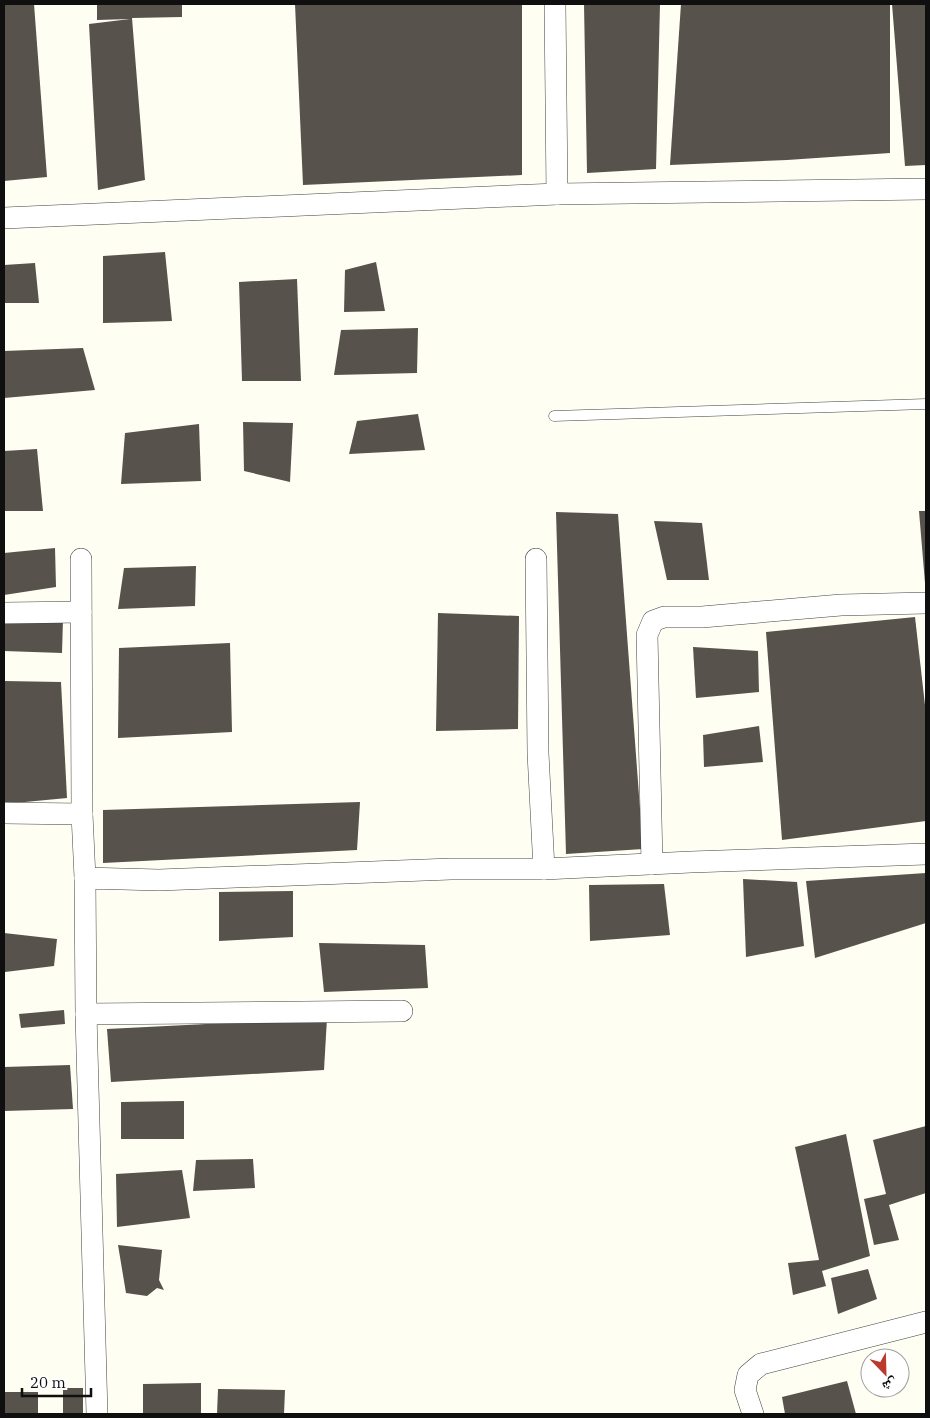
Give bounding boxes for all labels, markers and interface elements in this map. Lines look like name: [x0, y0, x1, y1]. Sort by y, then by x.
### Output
north arrow: [860, 1348, 910, 1398]
scale bar: [22, 1366, 91, 1398]
text: 20 m: [30, 1373, 66, 1392]
text: ش: [880, 1374, 900, 1396]

